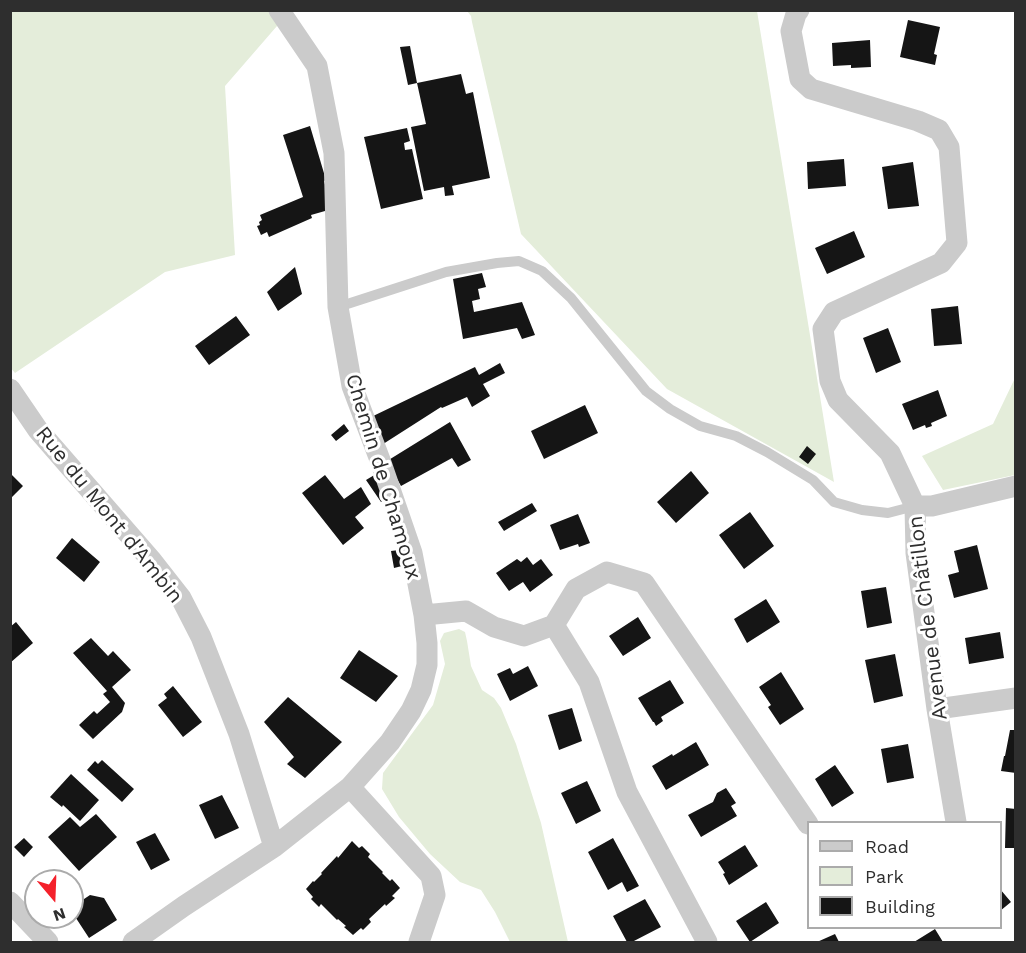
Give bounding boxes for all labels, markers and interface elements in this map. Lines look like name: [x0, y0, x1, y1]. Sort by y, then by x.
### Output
street label: Chemin de Chamoux: [340, 371, 426, 583]
street label: Rue du Mont d'Ambin: [30, 422, 188, 608]
street label: Avenue de Châtillon: [903, 514, 953, 722]
legend: [807, 821, 1002, 929]
text: Road: [865, 836, 909, 857]
text: Park: [865, 866, 904, 887]
north arrow: [24, 869, 84, 929]
text: Building: [865, 896, 935, 917]
text: N: [51, 904, 68, 926]

